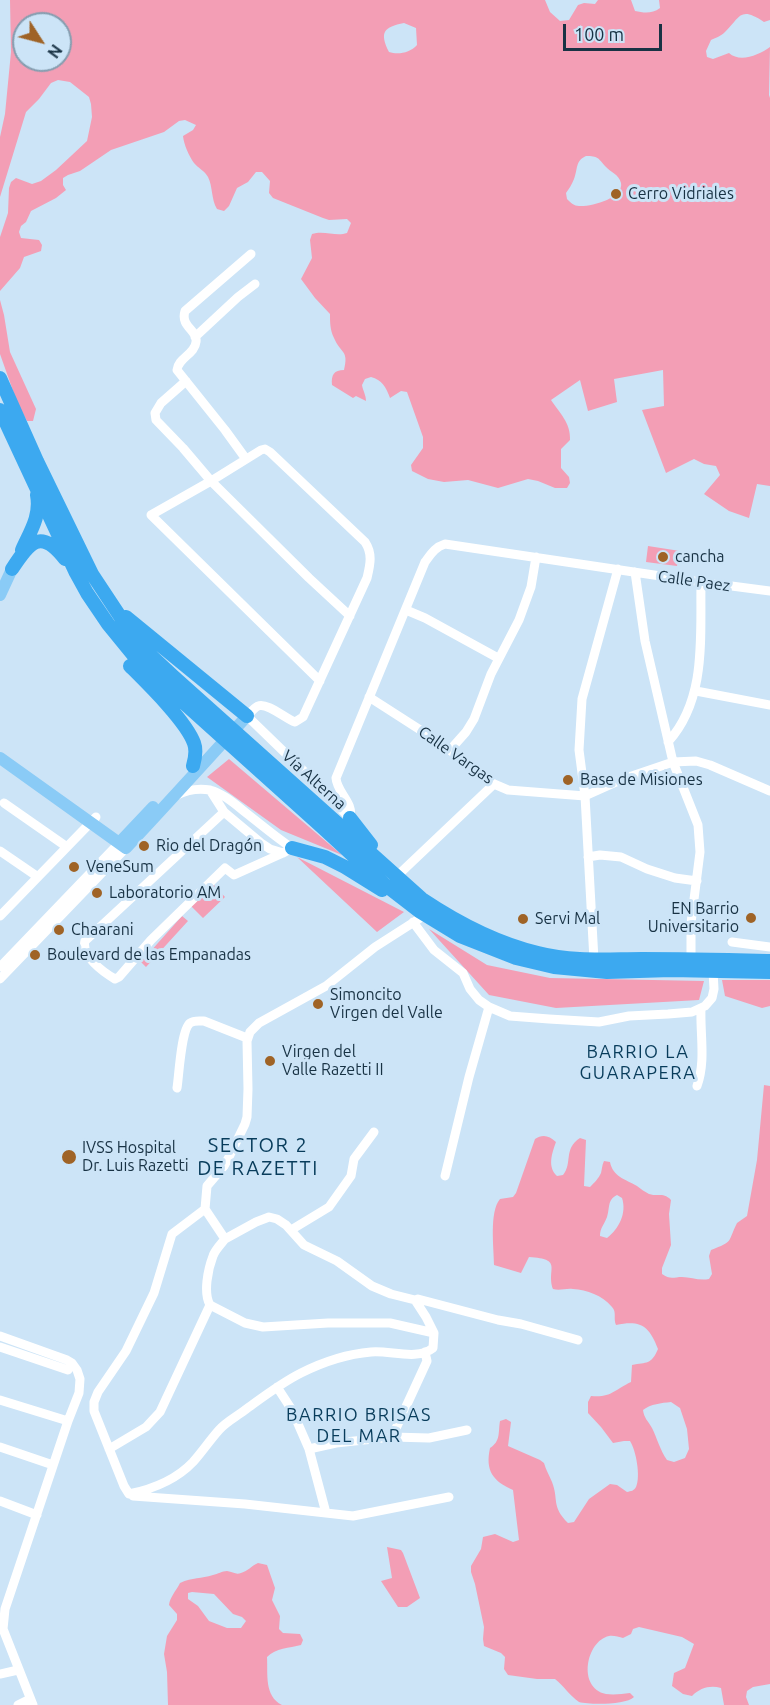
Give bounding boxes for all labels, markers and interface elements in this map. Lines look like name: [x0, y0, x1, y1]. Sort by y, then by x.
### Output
north arrow: [12, 12, 72, 72]
scale bar: [566, 12, 665, 50]
text: 100 m: [574, 24, 624, 44]
text: N: [44, 41, 66, 62]
place label: Cerro Vidriales: [628, 184, 734, 204]
marker: Cerro Vidriales: [609, 187, 623, 201]
place label: cancha: [675, 547, 725, 567]
marker: cancha: [656, 550, 670, 564]
street label: Calle Paez: [657, 566, 731, 596]
street label: Calle Vargas: [415, 722, 497, 788]
street label: Vía Alterna: [278, 746, 350, 814]
place label: Base de Misiones: [580, 770, 703, 790]
marker: Base de Misiones: [561, 773, 575, 787]
place label: Rio del Dragón: [156, 836, 262, 856]
marker: Rio del Dragón: [137, 839, 151, 853]
place label: VeneSum: [86, 857, 154, 877]
marker: VeneSum: [67, 860, 81, 874]
place label: Laboratorio AM: [109, 883, 221, 903]
marker: Laboratorio AM: [90, 886, 104, 900]
place label: EN Barrio Universitario: [648, 899, 739, 937]
place label: Servi Mal: [535, 909, 600, 929]
marker: EN Barrio Universitario: [744, 911, 758, 925]
marker: Servi Mal: [516, 912, 530, 926]
place label: Chaarani: [71, 920, 134, 940]
marker: Chaarani: [52, 923, 66, 937]
place label: Boulevard de las Empanadas: [47, 945, 251, 965]
marker: Boulevard de las Empanadas: [28, 948, 42, 962]
place label: Simoncito Virgen del Valle: [330, 985, 443, 1023]
marker: Simoncito Virgen del Valle: [311, 997, 325, 1011]
district label: BARRIO LA GUARAPERA: [579, 1041, 697, 1084]
place label: Virgen del Valle Razetti II: [282, 1042, 384, 1080]
marker: Virgen del Valle Razetti II: [263, 1054, 277, 1068]
district label: SECTOR 2 DE RAZETTI: [197, 1133, 319, 1180]
place label: IVSS Hospital Dr. Luis Razetti: [82, 1138, 189, 1176]
marker: IVSS Hospital Dr. Luis Razetti: [60, 1148, 78, 1166]
district label: BARRIO BRISAS DEL MAR: [286, 1404, 432, 1446]

